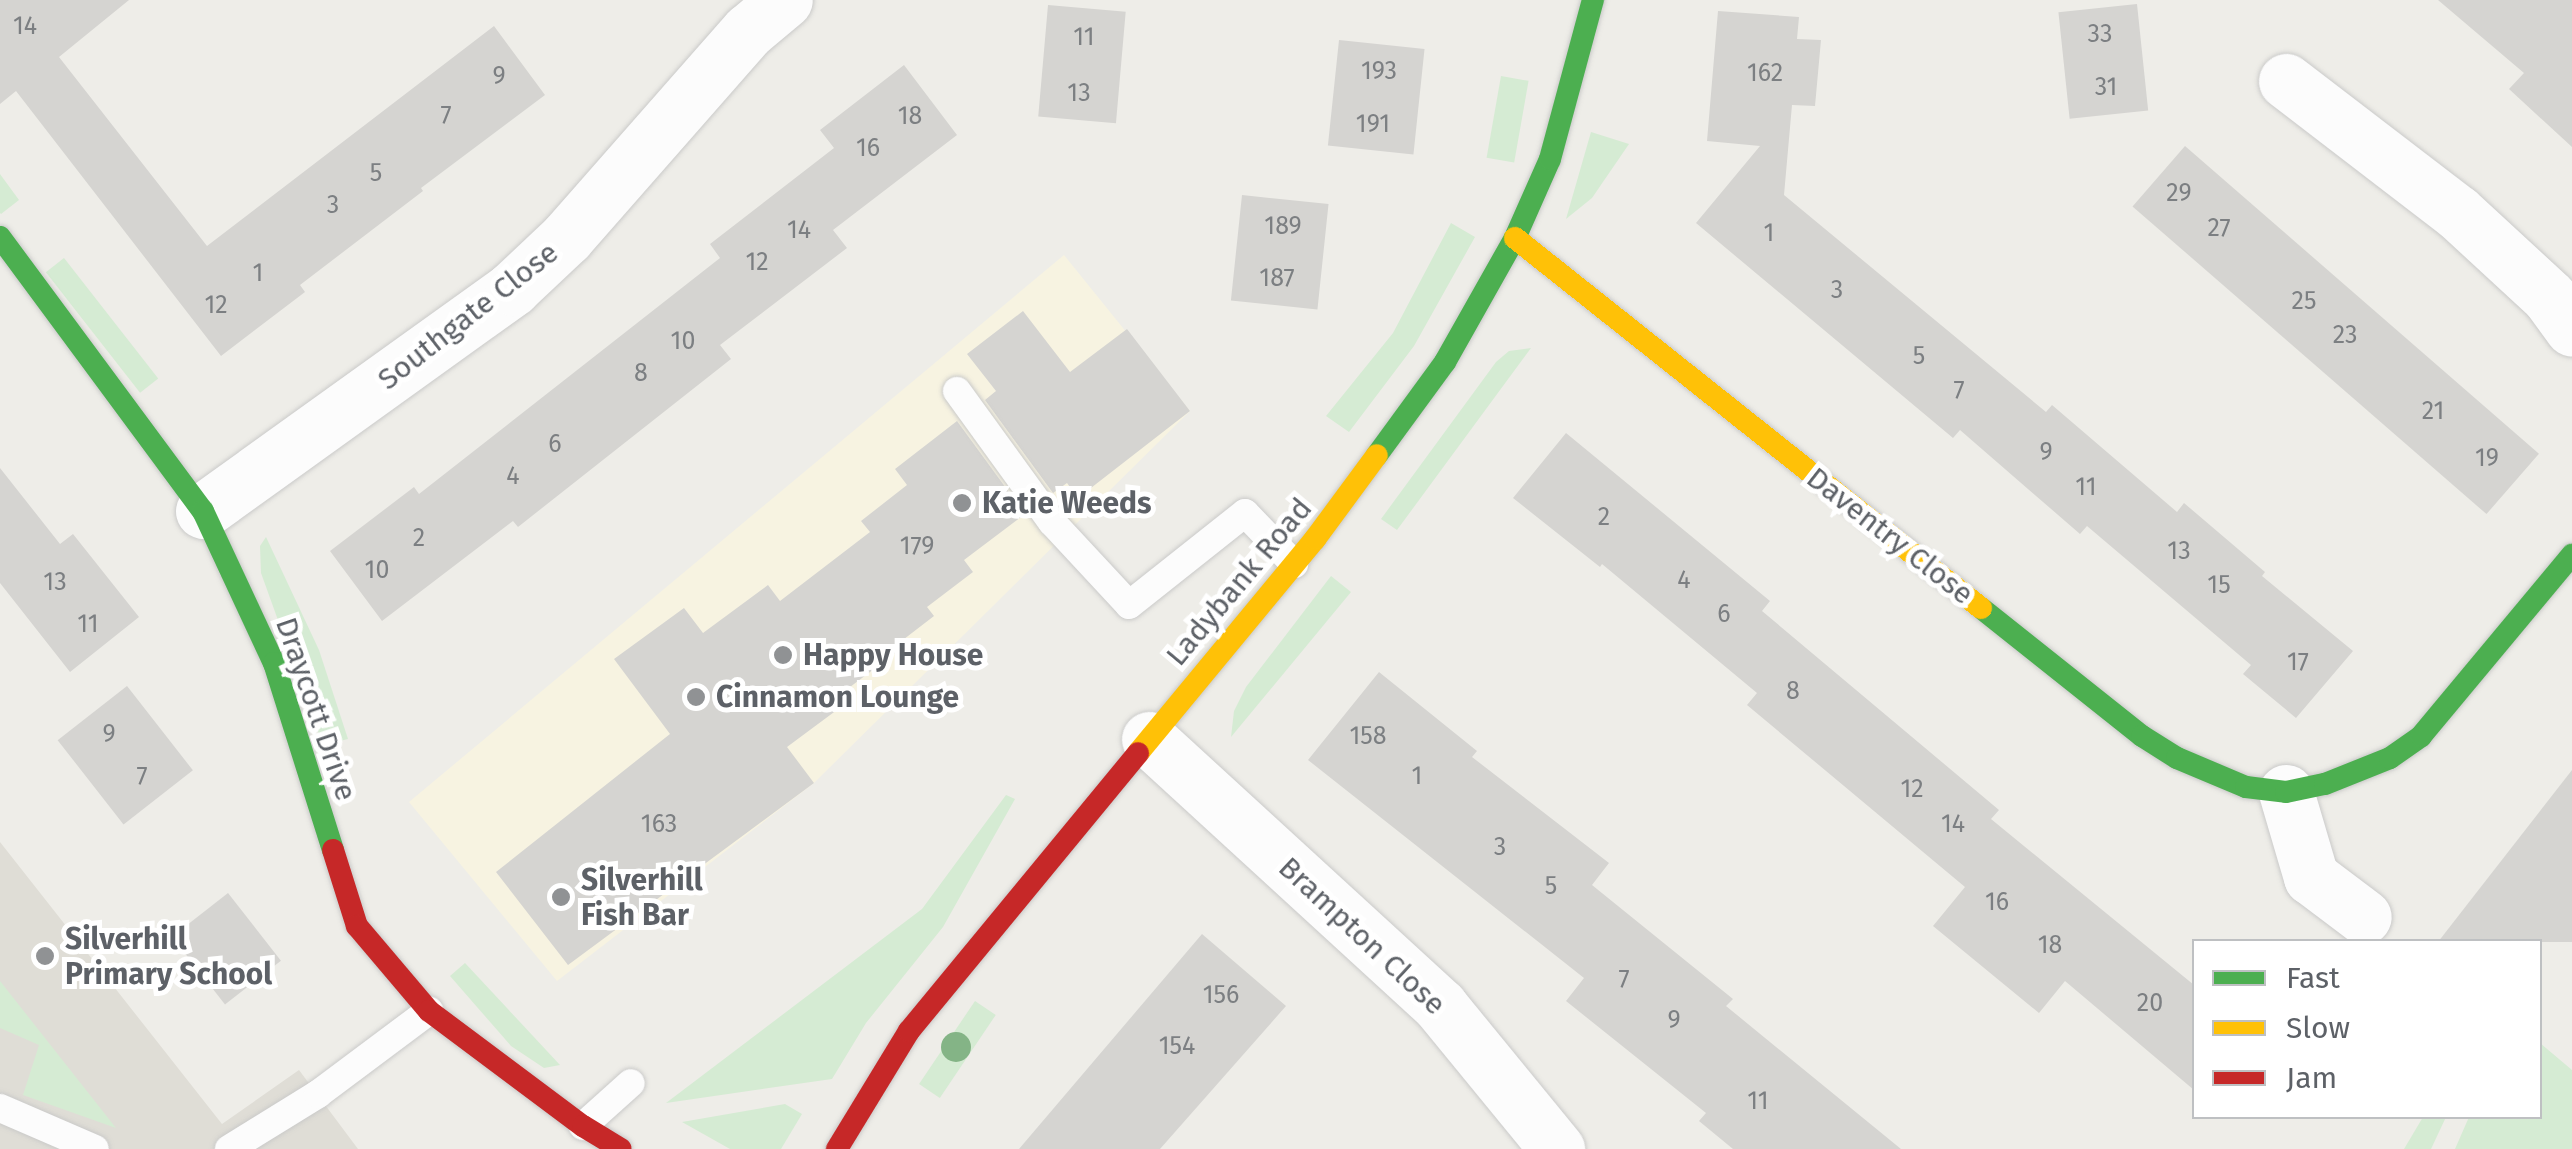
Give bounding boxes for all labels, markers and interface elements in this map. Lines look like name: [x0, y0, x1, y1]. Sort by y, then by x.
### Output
house number: 14: [13, 11, 37, 41]
house number: 33: [2088, 19, 2112, 49]
house number: 11: [1073, 22, 1095, 52]
house number: 193: [1361, 56, 1397, 86]
house number: 162: [1747, 58, 1783, 88]
house number: 9: [492, 61, 506, 91]
house number: 31: [2095, 72, 2117, 102]
house number: 13: [1067, 78, 1091, 108]
house number: 7: [440, 100, 452, 130]
house number: 18: [898, 101, 922, 131]
house number: 191: [1356, 109, 1390, 139]
house number: 16: [856, 133, 880, 163]
house number: 5: [370, 158, 382, 188]
house number: 29: [2166, 178, 2192, 208]
house number: 3: [327, 190, 339, 220]
house number: 189: [1264, 211, 1302, 241]
house number: 27: [2207, 213, 2231, 243]
house number: 14: [787, 215, 811, 245]
house number: 1: [1764, 218, 1774, 248]
street label: Southgate Close: [371, 234, 565, 398]
house number: 12: [745, 247, 769, 277]
house number: 1: [253, 258, 263, 288]
house number: 187: [1259, 263, 1295, 293]
house number: 3: [1831, 275, 1843, 305]
house number: 25: [2292, 286, 2316, 316]
house number: 12: [204, 290, 228, 320]
house number: 23: [2333, 320, 2357, 350]
house number: 10: [671, 326, 695, 356]
house number: 5: [1913, 341, 1925, 371]
house number: 8: [634, 358, 648, 388]
house number: 7: [1953, 375, 1965, 405]
house number: 21: [2422, 396, 2444, 426]
house number: 6: [548, 429, 562, 459]
house number: 9: [2039, 437, 2053, 467]
house number: 19: [2475, 443, 2499, 473]
street label: Daventry Close: [1799, 460, 1981, 612]
house number: 4: [506, 461, 520, 491]
house number: 11: [2075, 472, 2097, 502]
place label: Katie Weeds: [982, 485, 1152, 521]
street label: Ladybank Road: [1158, 491, 1320, 673]
marker: Katie Weeds: [951, 492, 973, 514]
house number: 2: [1598, 502, 1610, 532]
house number: 2: [413, 523, 425, 553]
house number: 179: [900, 531, 934, 561]
house number: 13: [2167, 536, 2191, 566]
house number: 10: [365, 555, 389, 585]
house number: 4: [1677, 565, 1691, 595]
house number: 13: [43, 567, 67, 597]
house number: 15: [2207, 570, 2231, 600]
house number: 6: [1717, 599, 1731, 629]
house number: 11: [77, 609, 99, 639]
street label: Draycott Drive: [268, 613, 364, 805]
place label: Happy House: [803, 637, 983, 673]
marker: Happy House: [772, 644, 794, 666]
house number: 17: [2287, 647, 2309, 677]
house number: 8: [1786, 676, 1800, 706]
place label: Cinnamon Lounge: [716, 679, 959, 715]
marker: Cinnamon Lounge: [685, 686, 707, 708]
house number: 9: [102, 719, 116, 749]
house number: 158: [1349, 721, 1387, 751]
house number: 7: [136, 761, 148, 791]
house number: 1: [1412, 761, 1422, 791]
house number: 12: [1900, 774, 1924, 804]
house number: 163: [641, 809, 677, 839]
house number: 14: [1941, 809, 1965, 839]
house number: 3: [1494, 832, 1506, 862]
street label: Brampton Close: [1271, 849, 1453, 1023]
place label: Silverhill Fish Bar: [581, 862, 703, 932]
house number: 5: [1545, 871, 1557, 901]
marker: Silverhill Fish Bar: [550, 886, 572, 908]
house number: 16: [1985, 887, 2009, 917]
place label: Silverhill Primary School: [65, 921, 272, 992]
house number: 18: [2038, 930, 2062, 960]
legend: [2192, 939, 2542, 1119]
marker: Silverhill Primary School: [34, 945, 56, 967]
text: Fast: [2286, 960, 2340, 996]
house number: 7: [1618, 964, 1630, 994]
house number: 156: [1203, 980, 1239, 1010]
house number: 20: [2137, 988, 2163, 1018]
house number: 9: [1667, 1005, 1681, 1035]
text: Slow: [2286, 1010, 2350, 1046]
house number: 154: [1159, 1031, 1195, 1061]
text: Jam: [2286, 1060, 2337, 1096]
house number: 11: [1747, 1086, 1769, 1116]

